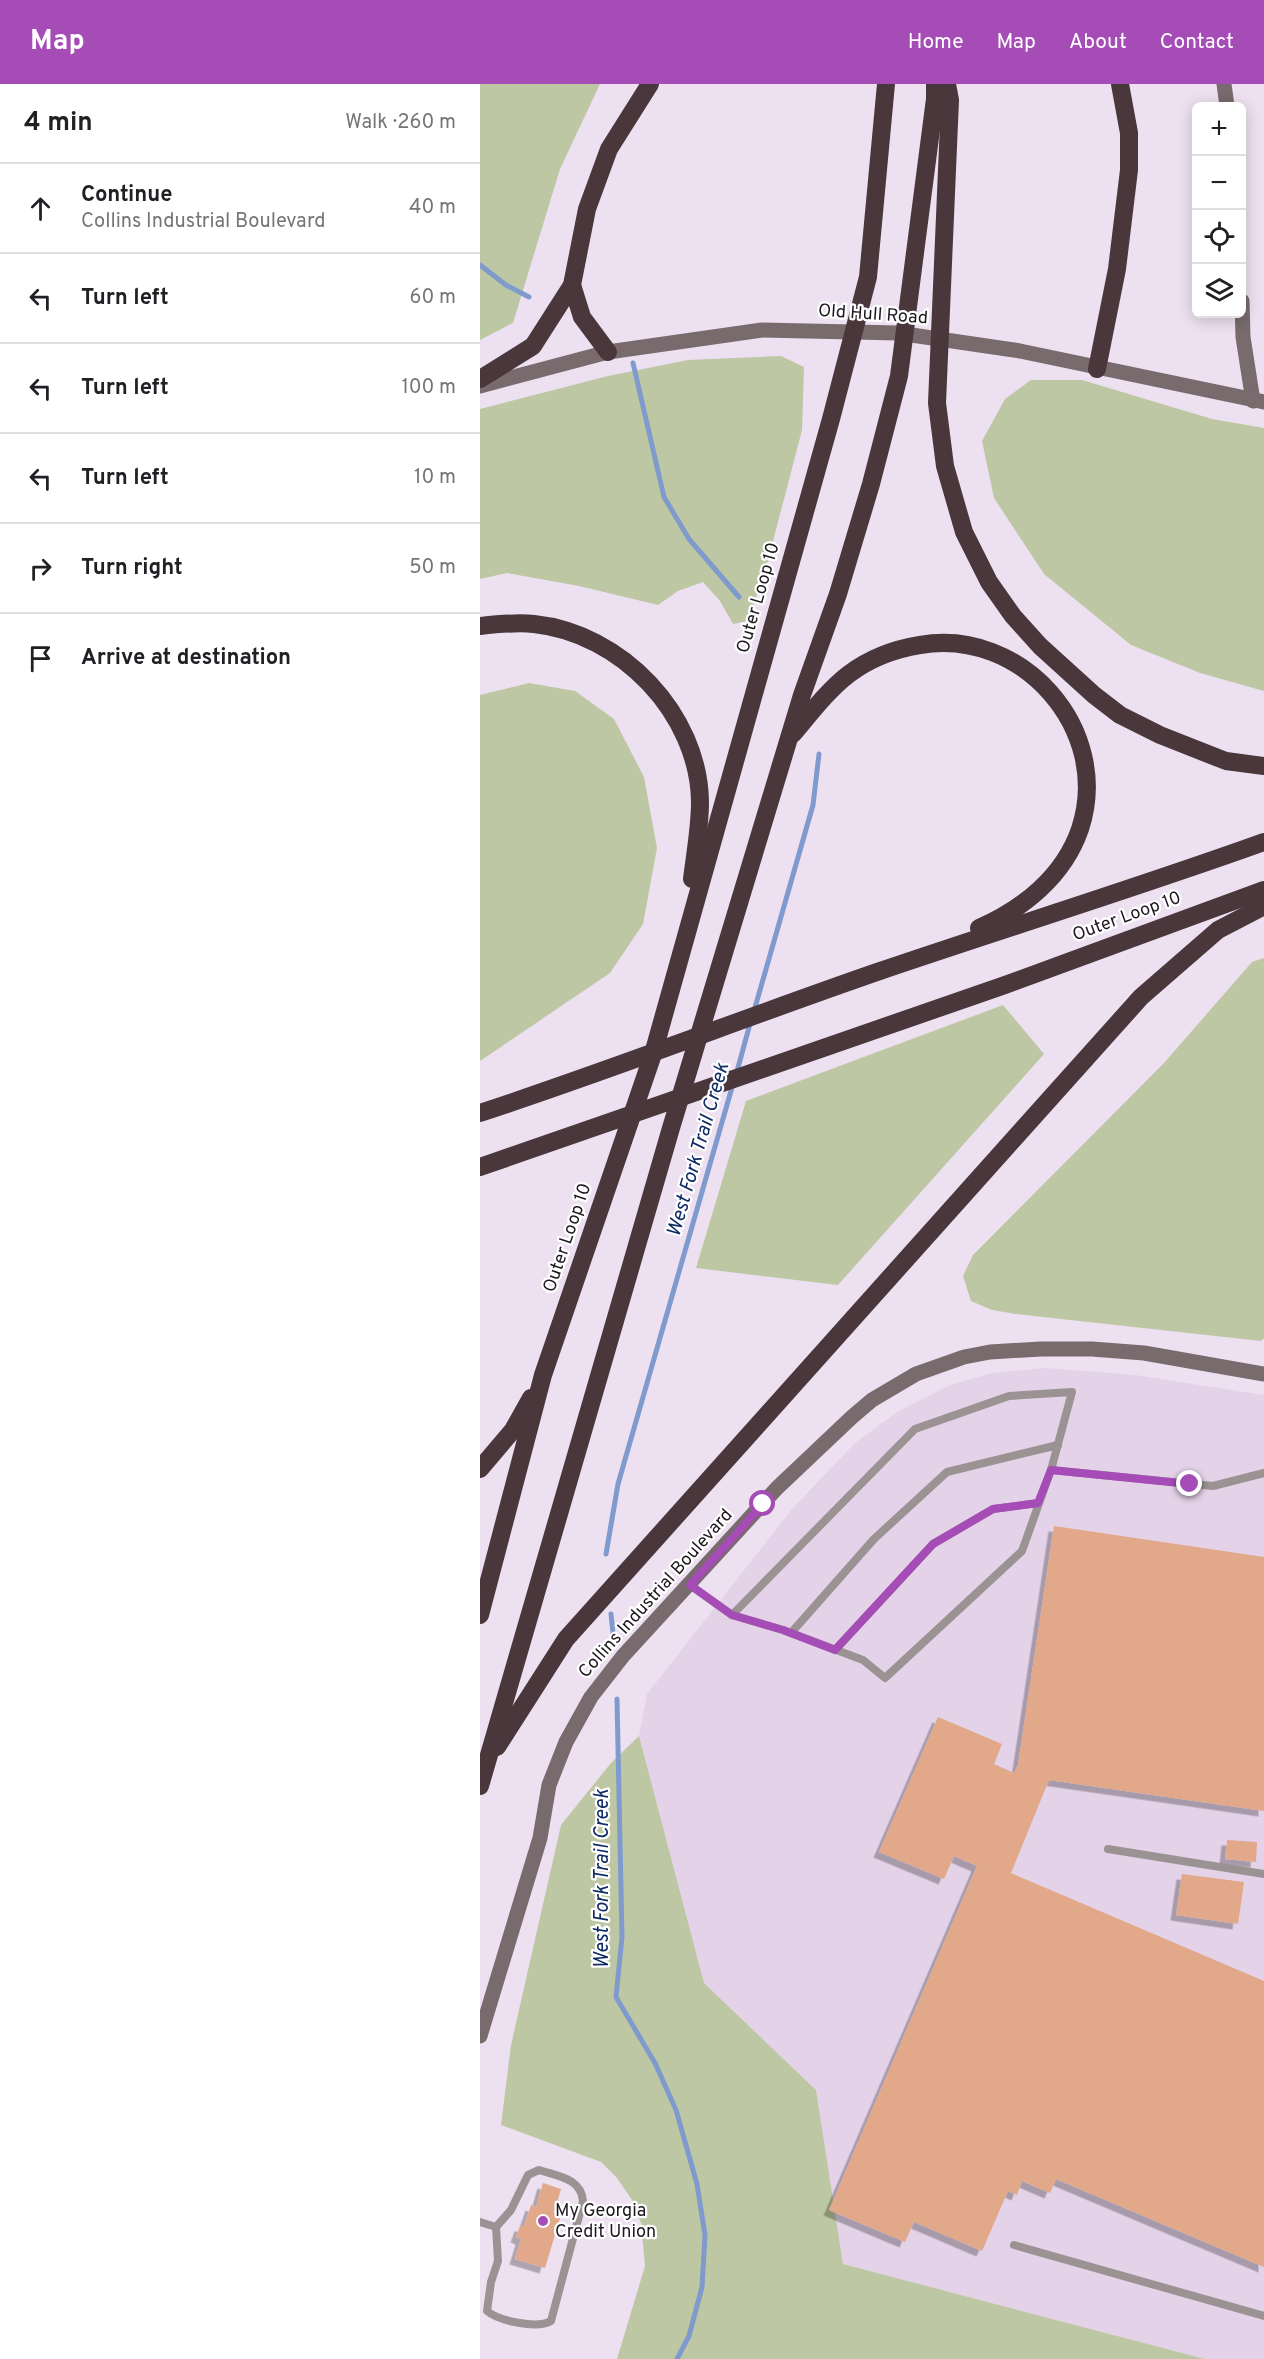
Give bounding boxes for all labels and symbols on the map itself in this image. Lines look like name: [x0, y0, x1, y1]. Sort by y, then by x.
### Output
street label: Old Hull Road: [817, 300, 929, 330]
street label: Outer Loop 10: [732, 540, 786, 656]
street label: Outer Loop 10: [1069, 887, 1185, 947]
water label: West Fork Trail Creek: [662, 1059, 736, 1240]
street label: Outer Loop 10: [539, 1180, 597, 1296]
route end: [1176, 1470, 1202, 1496]
route start: [749, 1490, 775, 1516]
street label: Collins Industrial Boulevard: [574, 1505, 738, 1683]
water label: West Fork Trail Creek: [590, 1788, 616, 1969]
place label: My Georgia Credit Union: [555, 2200, 656, 2244]
marker: My Georgia Credit Union: [536, 2214, 550, 2228]

